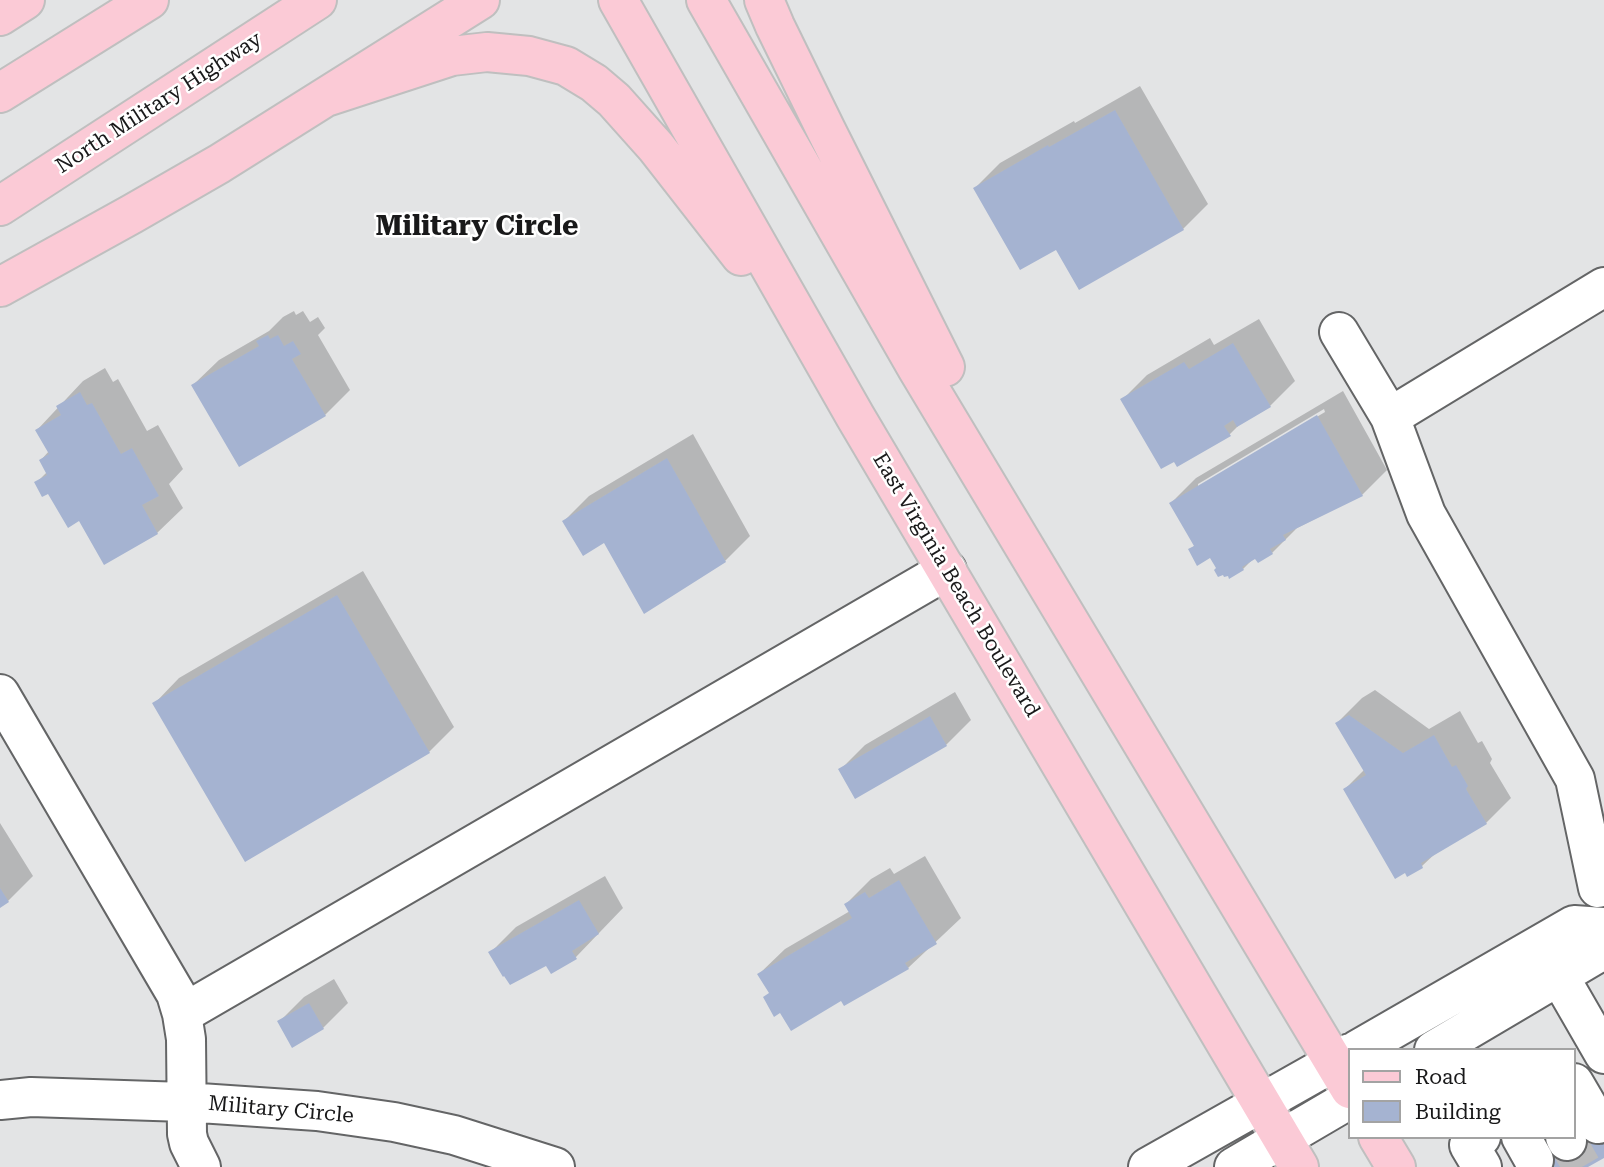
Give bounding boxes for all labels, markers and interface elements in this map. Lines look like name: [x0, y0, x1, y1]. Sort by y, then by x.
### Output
street label: North Military Highway: [51, 27, 267, 179]
district label: Military Circle: [376, 210, 578, 244]
street label: East Virginia Beach Boulevard: [867, 448, 1045, 722]
legend: [1348, 1048, 1576, 1139]
text: Road: [1415, 1065, 1467, 1089]
street label: Military Circle: [207, 1091, 355, 1129]
text: Building: [1415, 1100, 1501, 1124]

